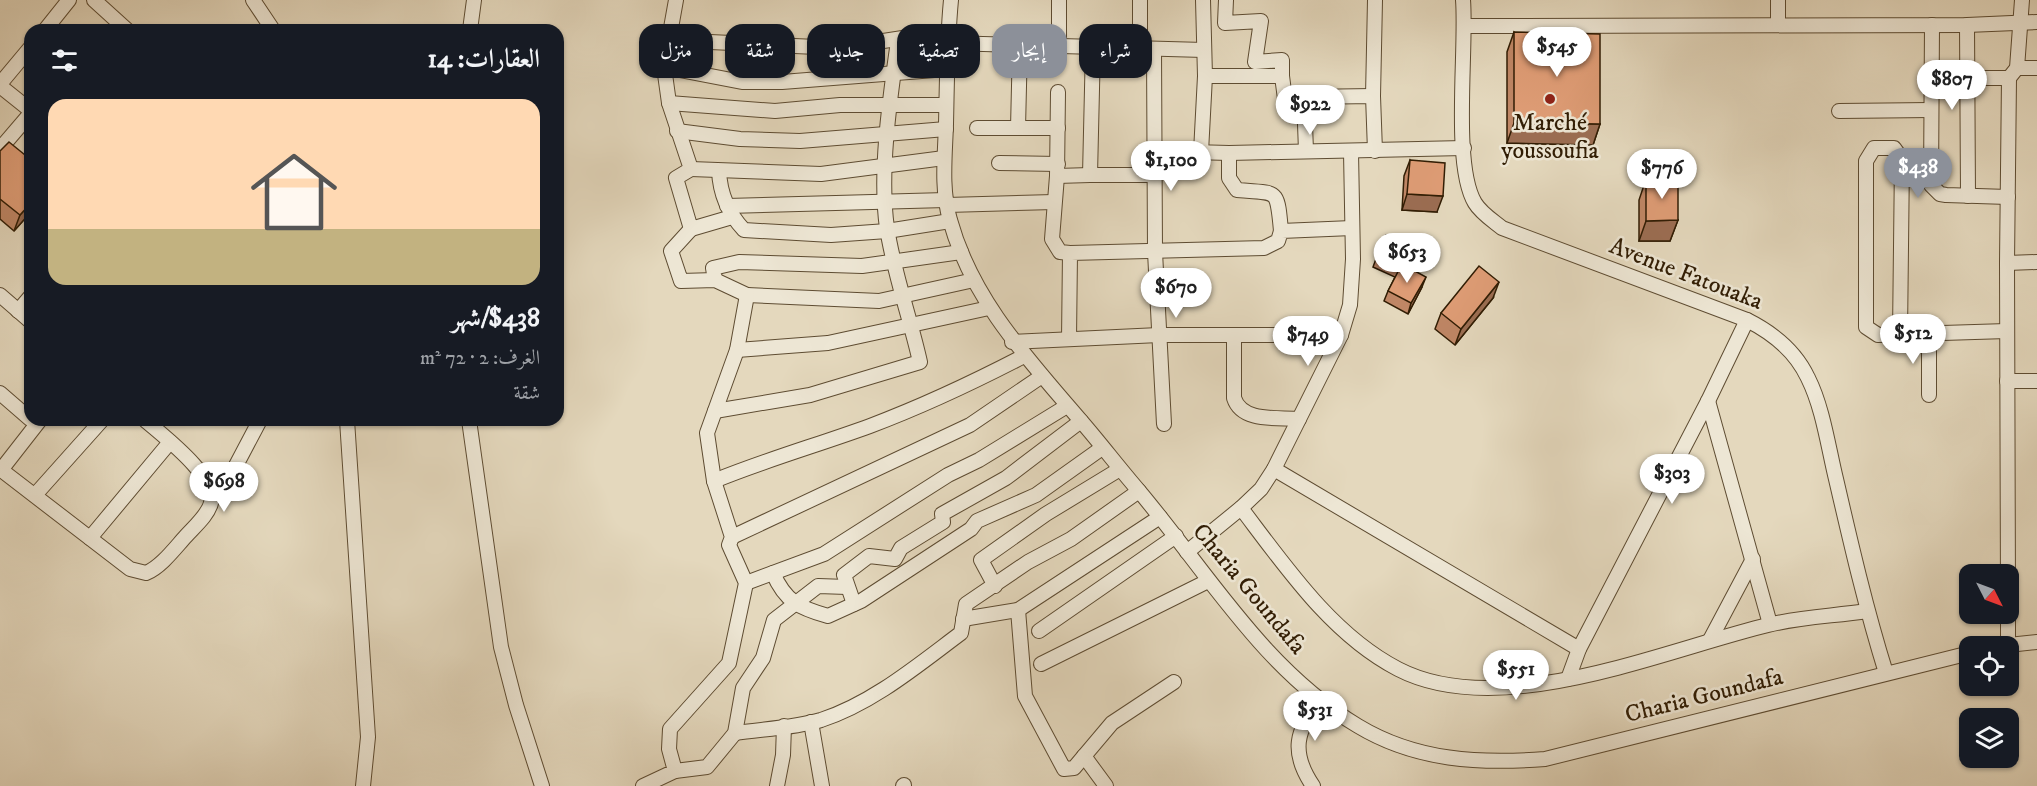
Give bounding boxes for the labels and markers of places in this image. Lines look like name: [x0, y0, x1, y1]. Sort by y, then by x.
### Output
pin: $545: [1521, 27, 1593, 78]
pin: $807: [1916, 60, 1988, 111]
pin: $922: [1274, 85, 1346, 136]
marker: Marché youssoufia: [1543, 92, 1557, 106]
place label: Marché youssoufia: [1501, 108, 1600, 166]
pin: $1,100: [1122, 141, 1220, 192]
pin: $438: [1882, 148, 1954, 199]
pin: $776: [1626, 149, 1698, 200]
pin: $653: [1371, 233, 1443, 284]
pin: $670: [1140, 268, 1212, 319]
pin: $512: [1877, 314, 1949, 365]
pin: $749: [1272, 316, 1344, 367]
pin: $303: [1636, 454, 1708, 505]
pin: $698: [188, 462, 260, 513]
pin: $551: [1480, 650, 1552, 701]
pin: $531: [1279, 691, 1351, 742]

